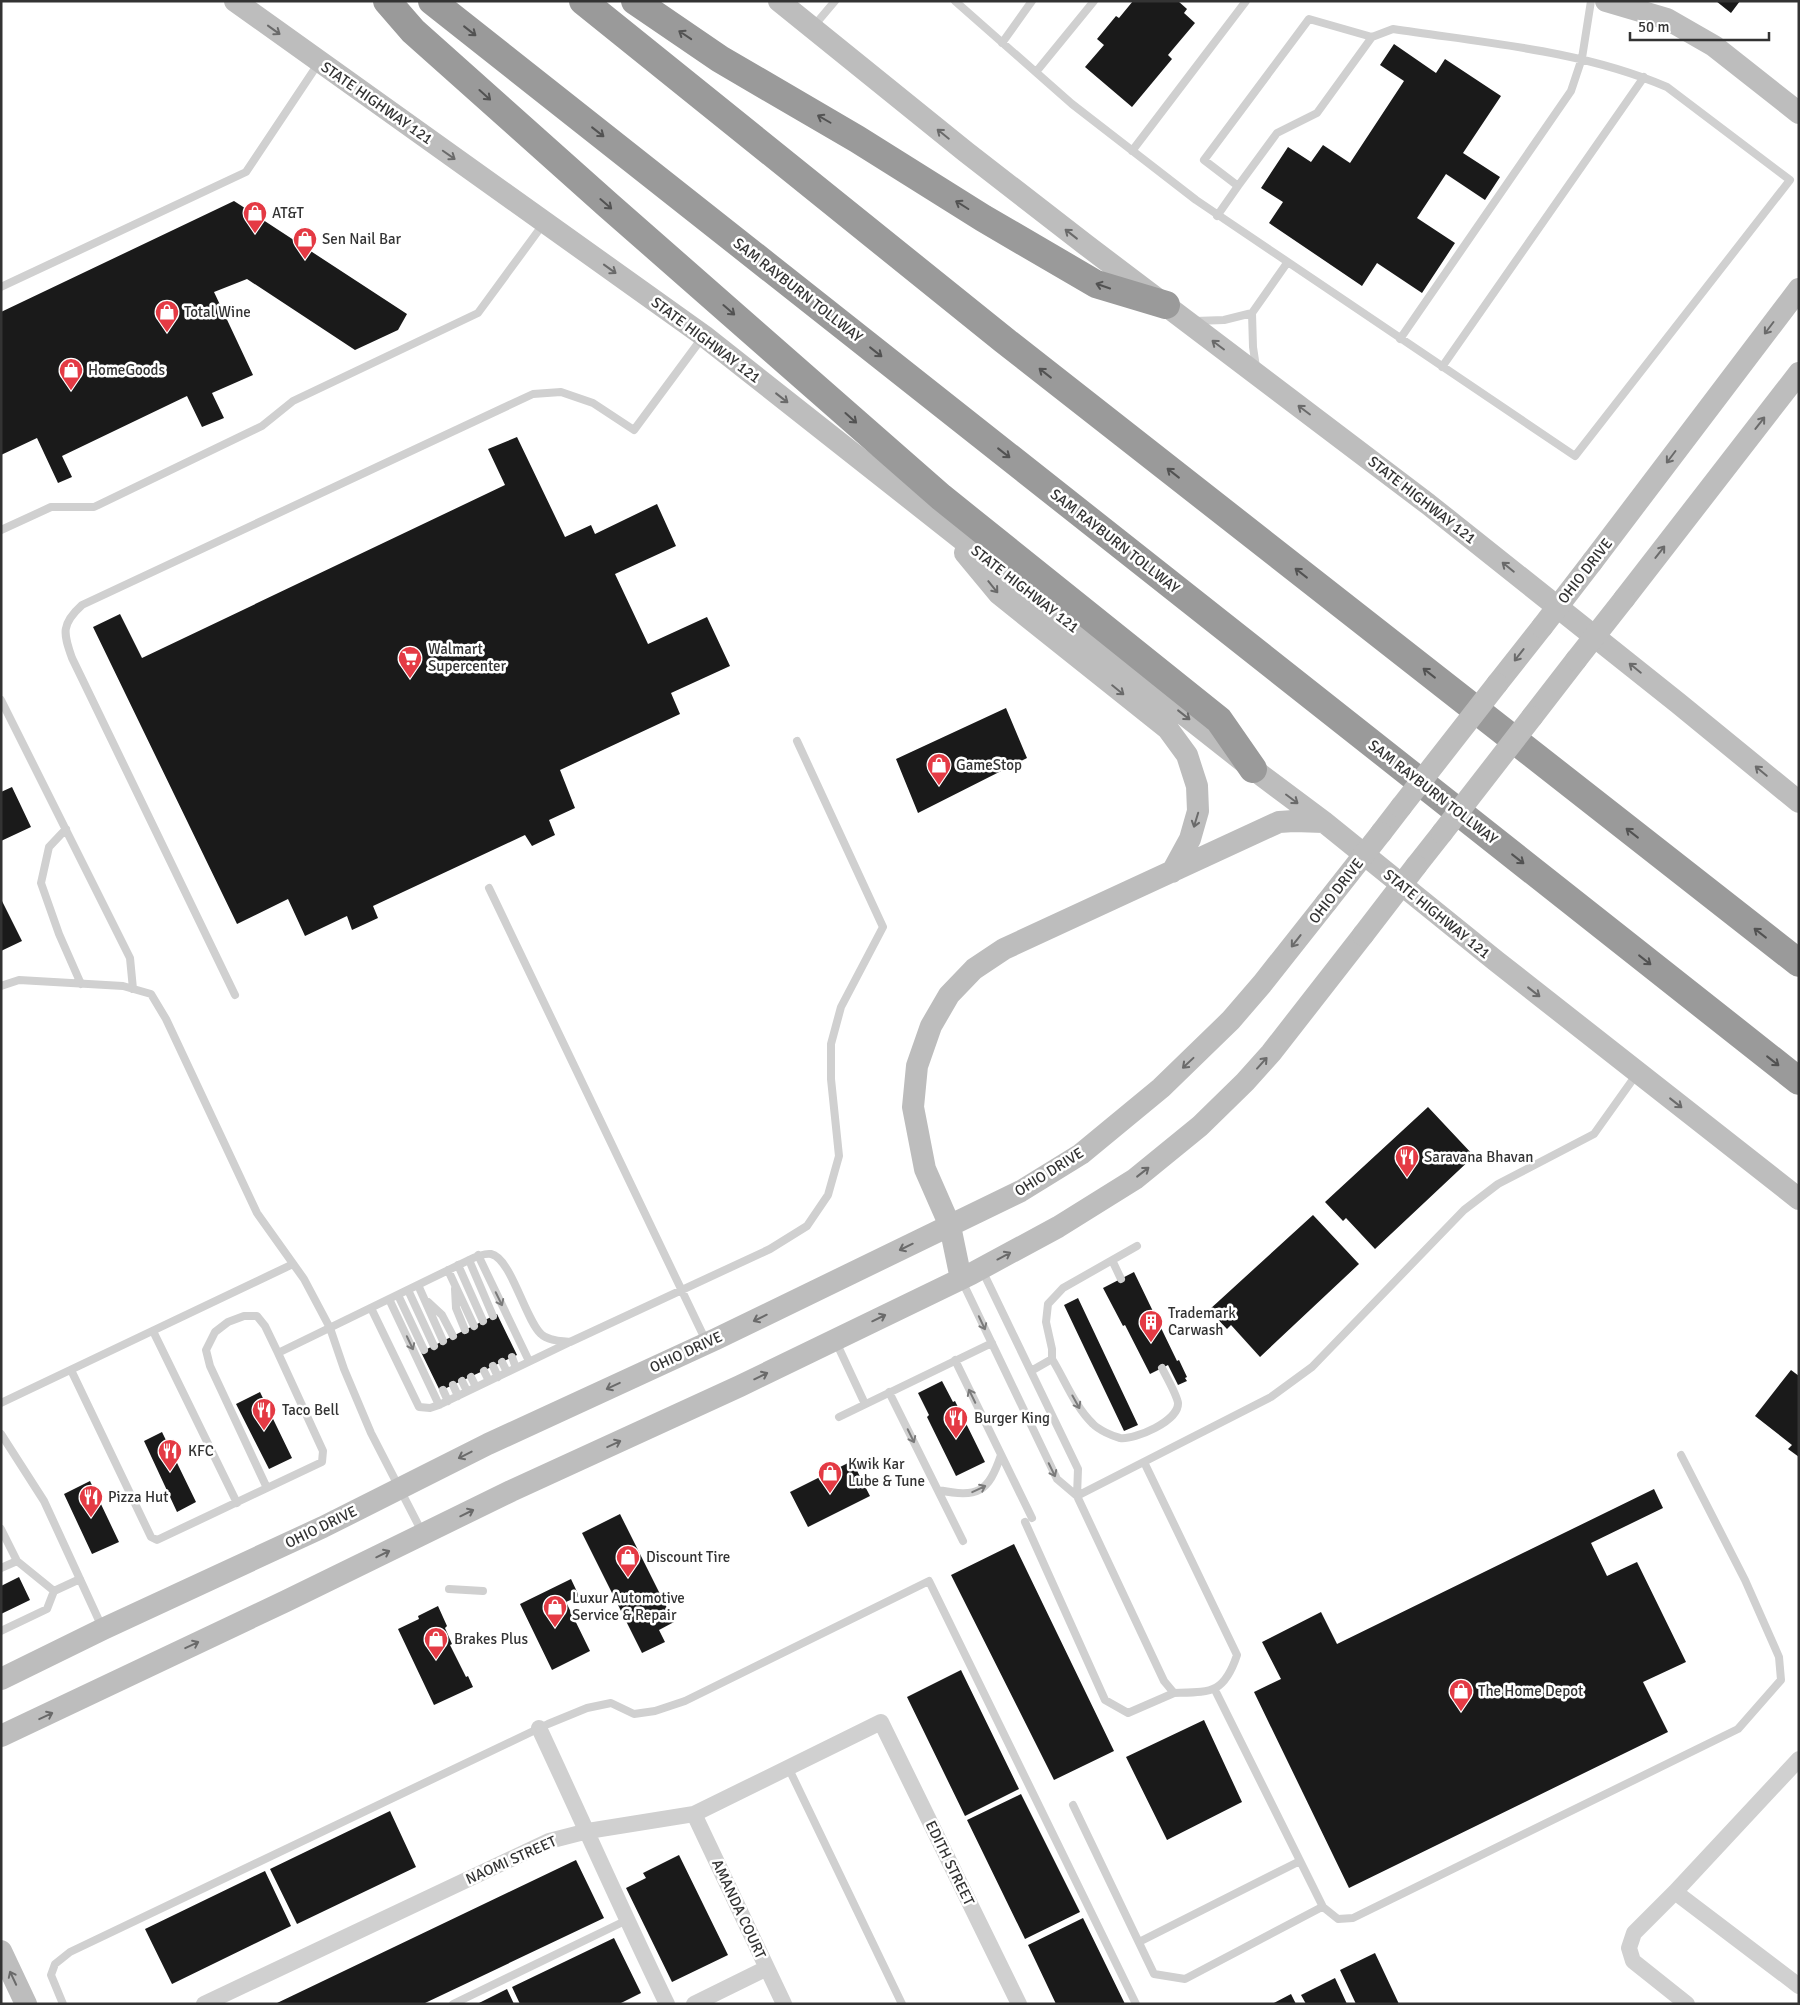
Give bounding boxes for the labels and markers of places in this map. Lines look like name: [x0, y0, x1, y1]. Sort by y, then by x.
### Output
shop icon: AT&T: [242, 200, 268, 234]
place label: AT&T: [272, 204, 304, 222]
shop icon: Sen Nail Bar: [292, 226, 318, 260]
place label: Sen Nail Bar: [322, 230, 402, 248]
shop icon: Total Wine: [154, 299, 180, 333]
place label: Total Wine: [184, 303, 251, 321]
shop icon: HomeGoods: [58, 357, 84, 391]
place label: HomeGoods: [88, 361, 166, 379]
place label: Walmart Supercenter: [428, 640, 507, 675]
supermarket icon: Walmart Supercenter: [397, 645, 423, 679]
shop icon: GameStop: [926, 752, 952, 786]
place label: GameStop: [956, 756, 1022, 774]
restaurant icon: Saravana Bhavan: [1394, 1144, 1420, 1178]
place label: Saravana Bhavan: [1424, 1148, 1533, 1166]
place label: Trademark Carwash: [1168, 1304, 1236, 1339]
building icon: Trademark Carwash: [1138, 1309, 1164, 1343]
restaurant icon: Taco Bell: [251, 1397, 277, 1431]
place label: Taco Bell: [282, 1401, 339, 1419]
restaurant icon: Burger King: [943, 1405, 969, 1439]
place label: Burger King: [974, 1409, 1050, 1427]
restaurant icon: KFC: [157, 1438, 183, 1472]
place label: KFC: [188, 1442, 214, 1460]
place label: Kwik Kar Lube & Tune: [848, 1455, 925, 1490]
shop icon: Kwik Kar Lube & Tune: [817, 1460, 843, 1494]
restaurant icon: Pizza Hut: [78, 1484, 104, 1518]
place label: Pizza Hut: [108, 1488, 168, 1506]
shop icon: Discount Tire: [615, 1544, 641, 1578]
place label: Discount Tire: [646, 1548, 730, 1566]
place label: Luxur Automotive Service & Repair: [572, 1589, 685, 1624]
shop icon: Luxur Automotive Service & Repair: [542, 1594, 568, 1628]
shop icon: Brakes Plus: [423, 1626, 449, 1660]
place label: Brakes Plus: [454, 1630, 528, 1648]
shop icon: The Home Depot: [1448, 1678, 1474, 1712]
place label: The Home Depot: [1478, 1682, 1583, 1700]

